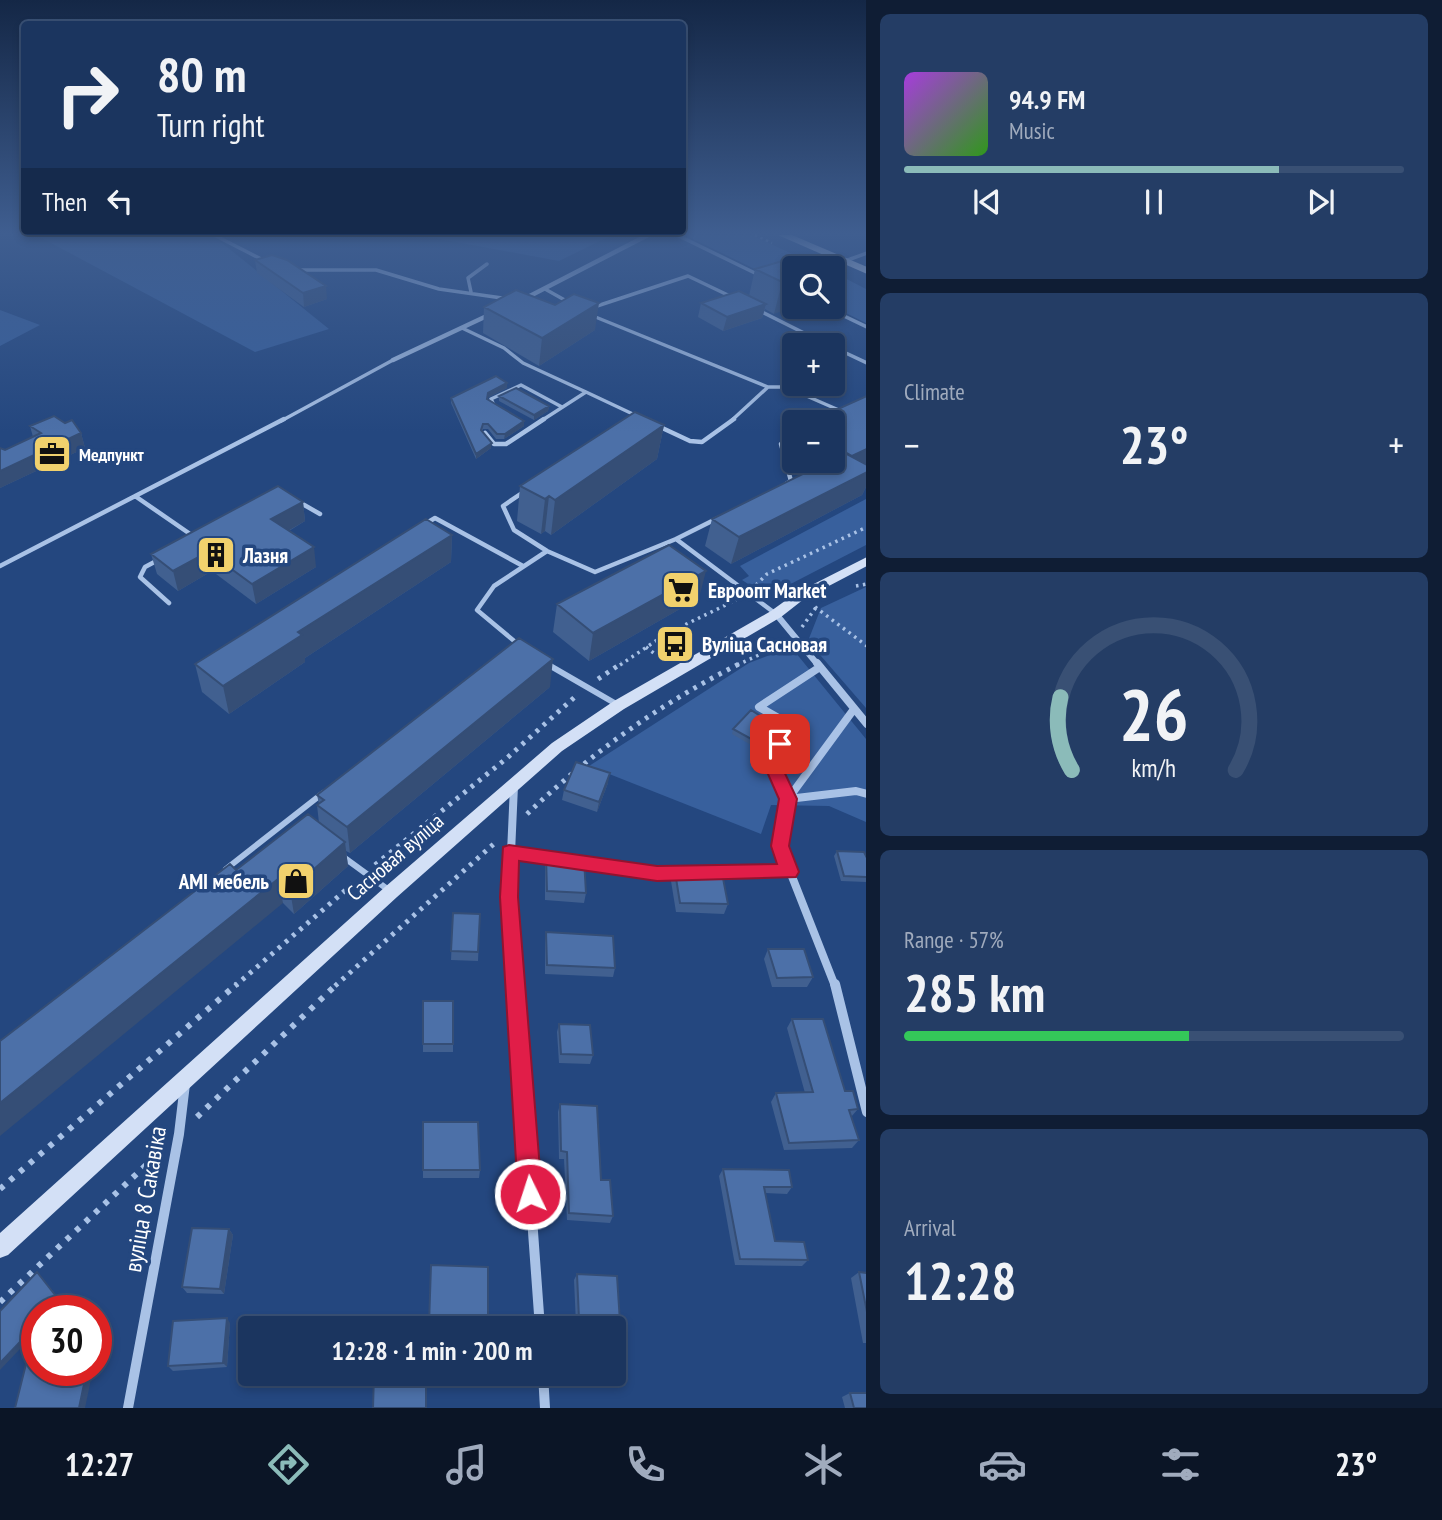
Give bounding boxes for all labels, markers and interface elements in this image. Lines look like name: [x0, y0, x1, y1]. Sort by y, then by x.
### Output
text: 80 m: [157, 42, 246, 106]
icon: right: [42, 49, 133, 140]
text: 94.9 FM: [1009, 83, 1085, 116]
text: Turn right: [157, 104, 265, 146]
text: Music: [1009, 116, 1055, 145]
icon: left: [101, 182, 139, 220]
icon: previous: [968, 183, 1006, 221]
icon: pause: [1135, 183, 1173, 221]
icon: next: [1302, 183, 1340, 221]
text: Then: [42, 185, 87, 218]
map controls: [782, 256, 845, 473]
button: search: [782, 256, 845, 319]
button: +: [782, 333, 845, 396]
text: Climate: [904, 377, 965, 406]
button: −: [782, 410, 845, 473]
text: 23°: [1120, 411, 1188, 478]
text: −: [904, 420, 920, 469]
text: +: [1388, 420, 1404, 469]
office icon: Медпункт: [31, 433, 73, 475]
place label: Медпункт: [79, 443, 145, 466]
building icon: Лазня: [195, 534, 237, 576]
place label: Лазня: [242, 542, 288, 569]
supermarket icon: Евроопт Market: [660, 569, 702, 611]
place label: Евроопт Market: [708, 577, 826, 604]
bus stop icon: Вуліца Сасновая: [654, 623, 696, 665]
place label: Вуліца Сасновая: [702, 631, 827, 658]
text: 26: [1119, 666, 1189, 760]
pin: [750, 714, 810, 774]
icon: arrive: [761, 725, 799, 763]
text: km/h: [1132, 752, 1176, 784]
street label: Сасновая вуліца: [341, 807, 449, 907]
shop icon: AMI мебель: [275, 860, 317, 902]
place label: AMI мебель: [178, 868, 269, 895]
text: Range · 57%: [904, 925, 1004, 954]
text: 285 km: [904, 959, 1045, 1026]
street label: вуліца 8 Сакавіка: [117, 1124, 173, 1274]
position arrow: [493, 1157, 567, 1231]
text: Arrival: [904, 1213, 956, 1242]
text: 12:28: [904, 1247, 1016, 1314]
speed limit sign: 30: [21, 1295, 112, 1386]
text: 12:28 · 1 min · 200 m: [332, 1334, 532, 1367]
icon: directions: [264, 1440, 313, 1489]
icon: music: [442, 1440, 491, 1489]
icon: phone: [621, 1440, 670, 1489]
icon: climate: [799, 1440, 848, 1489]
icon: car: [978, 1440, 1027, 1489]
icon: filters: [1156, 1440, 1205, 1489]
text: 12:27: [65, 1443, 134, 1485]
text: 23°: [1335, 1443, 1377, 1485]

